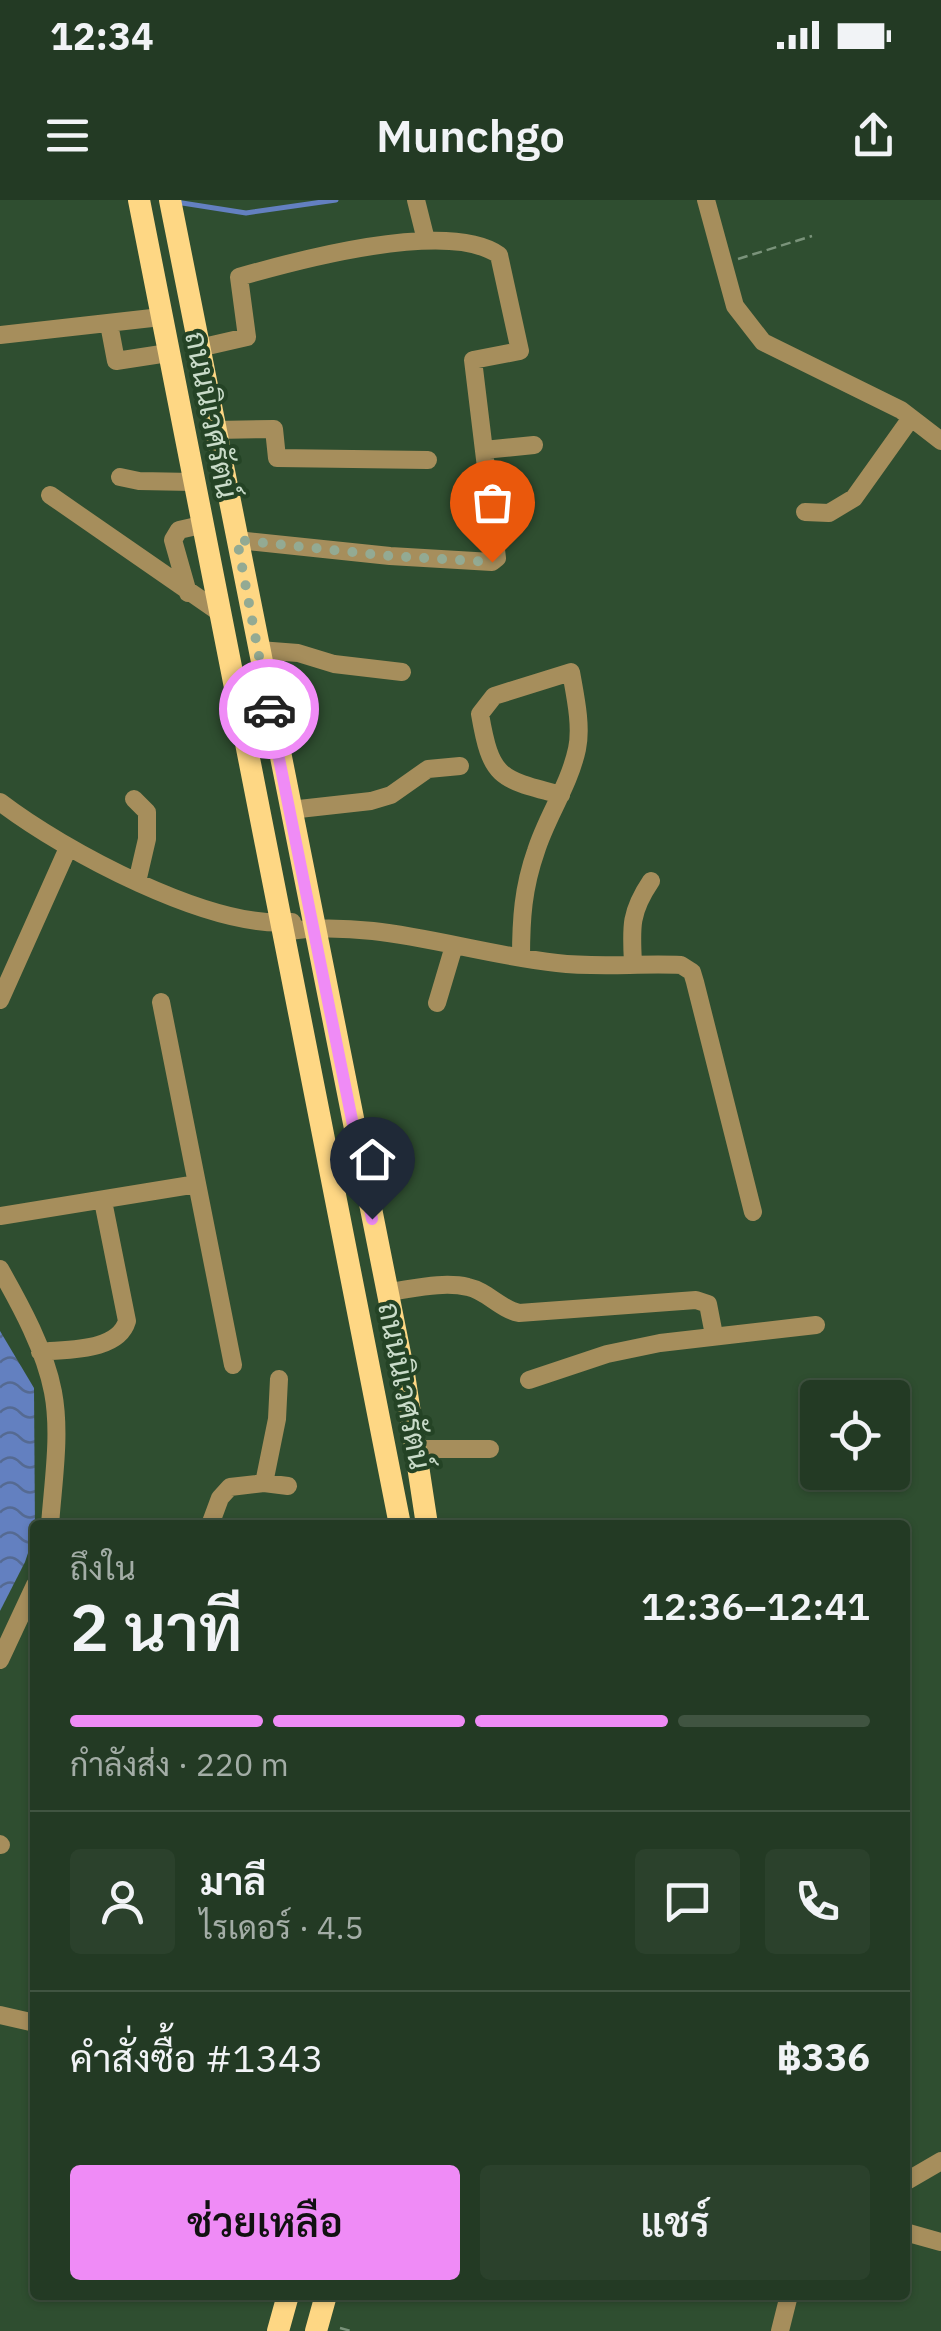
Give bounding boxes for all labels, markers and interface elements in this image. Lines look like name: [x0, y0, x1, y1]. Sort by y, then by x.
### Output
text: 12:34: [50, 11, 154, 60]
text: Munchgo: [376, 106, 565, 164]
icon: menu: [40, 108, 95, 163]
icon: share: [846, 108, 901, 163]
street label: ถนนนิเวศรัตน์: [177, 328, 248, 502]
pin: [450, 460, 535, 563]
icon: bag: [465, 475, 520, 530]
courier: [219, 659, 319, 759]
icon: car: [242, 682, 297, 737]
pin: [330, 1117, 415, 1220]
icon: home: [345, 1132, 400, 1187]
street label: ถนนนิเวศรัตน์: [370, 1299, 441, 1473]
map controls: [800, 1380, 910, 1490]
button: locate: [800, 1380, 910, 1490]
text: ถึงใน: [70, 1547, 136, 1589]
text: 12:36–12:41: [641, 1581, 870, 1630]
text: 2 นาที: [70, 1584, 243, 1669]
text: กำลังส่ง · 220 m: [70, 1743, 289, 1785]
button: person: [70, 1849, 175, 1954]
button: chat: [635, 1849, 740, 1954]
button: phone: [765, 1849, 870, 1954]
text: มาลี: [200, 1856, 266, 1905]
text: ไรเดอร์ · 4.5: [200, 1906, 364, 1948]
text: ฿336: [776, 2032, 870, 2081]
text: คำสั่งซื้อ #1343: [70, 2033, 324, 2082]
button: ช่วยเหลือ: [70, 2165, 460, 2280]
button: แชร์: [480, 2165, 870, 2280]

